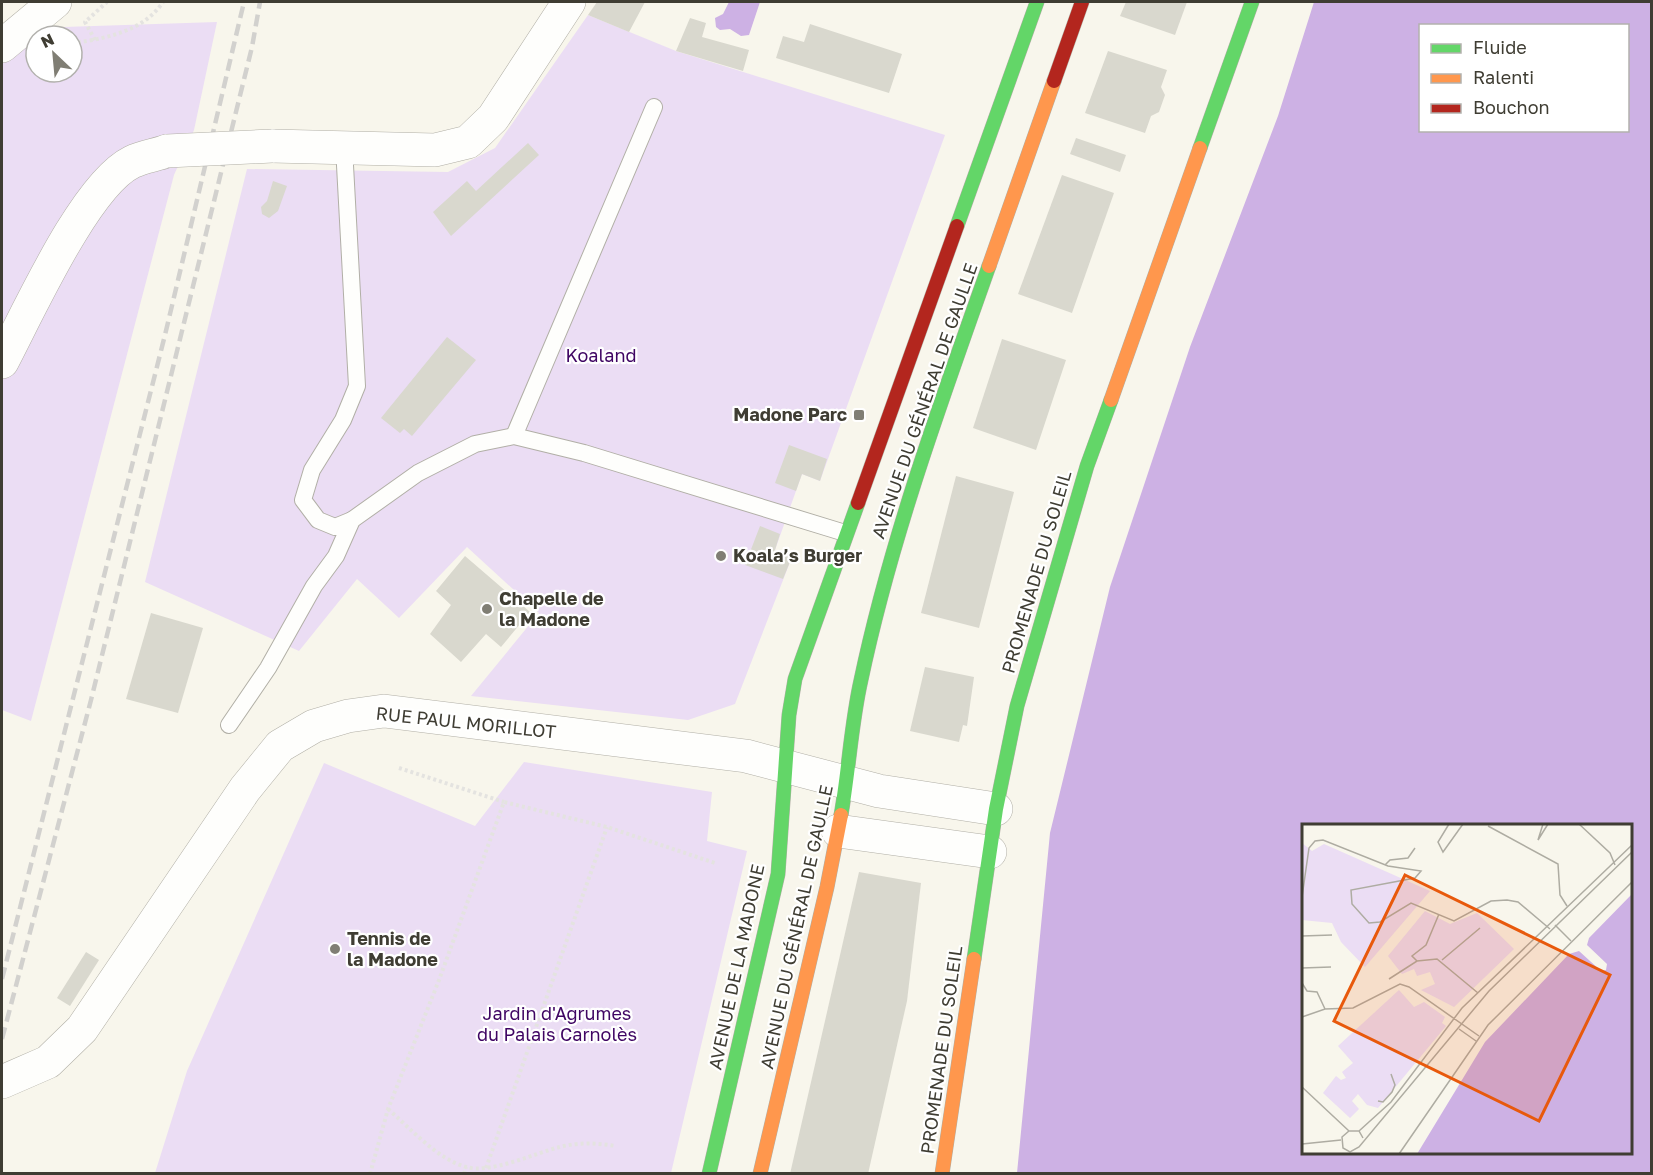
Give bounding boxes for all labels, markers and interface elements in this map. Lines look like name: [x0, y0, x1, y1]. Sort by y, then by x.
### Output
north arrow: [24, 24, 84, 84]
legend: [1419, 24, 1629, 132]
text: N: [38, 29, 57, 52]
text: Fluide: [1473, 36, 1527, 58]
text: Ralenti: [1473, 66, 1534, 88]
text: Bouchon: [1473, 96, 1550, 118]
street label: AVENUE DU GÉNÉRAL DE GAULLE: [866, 260, 982, 541]
park label: Koaland: [565, 344, 637, 366]
place label: Madone Parc: [733, 403, 847, 425]
marker: Madone Parc: [852, 408, 866, 422]
street label: PROMENADE DU SOLEIL: [997, 468, 1076, 676]
place label: Koala’s Burger: [733, 544, 862, 566]
marker: Koala’s Burger: [714, 549, 728, 563]
place label: Chapelle de la Madone: [499, 587, 604, 630]
marker: Chapelle de la Madone: [480, 602, 494, 616]
street label: RUE PAUL MORILLOT: [375, 702, 557, 742]
street label: AVENUE DU GÉNÉRAL DE GAULLE: [755, 783, 837, 1071]
inset map: [1302, 824, 1632, 1154]
street label: AVENUE DE LA MADONE: [703, 862, 769, 1071]
place label: Tennis de la Madone: [347, 927, 438, 970]
marker: Tennis de la Madone: [328, 942, 342, 956]
street label: PROMENADE DU SOLEIL: [916, 944, 967, 1155]
park label: Jardin d'Agrumes du Palais Carnolès: [477, 1002, 637, 1045]

